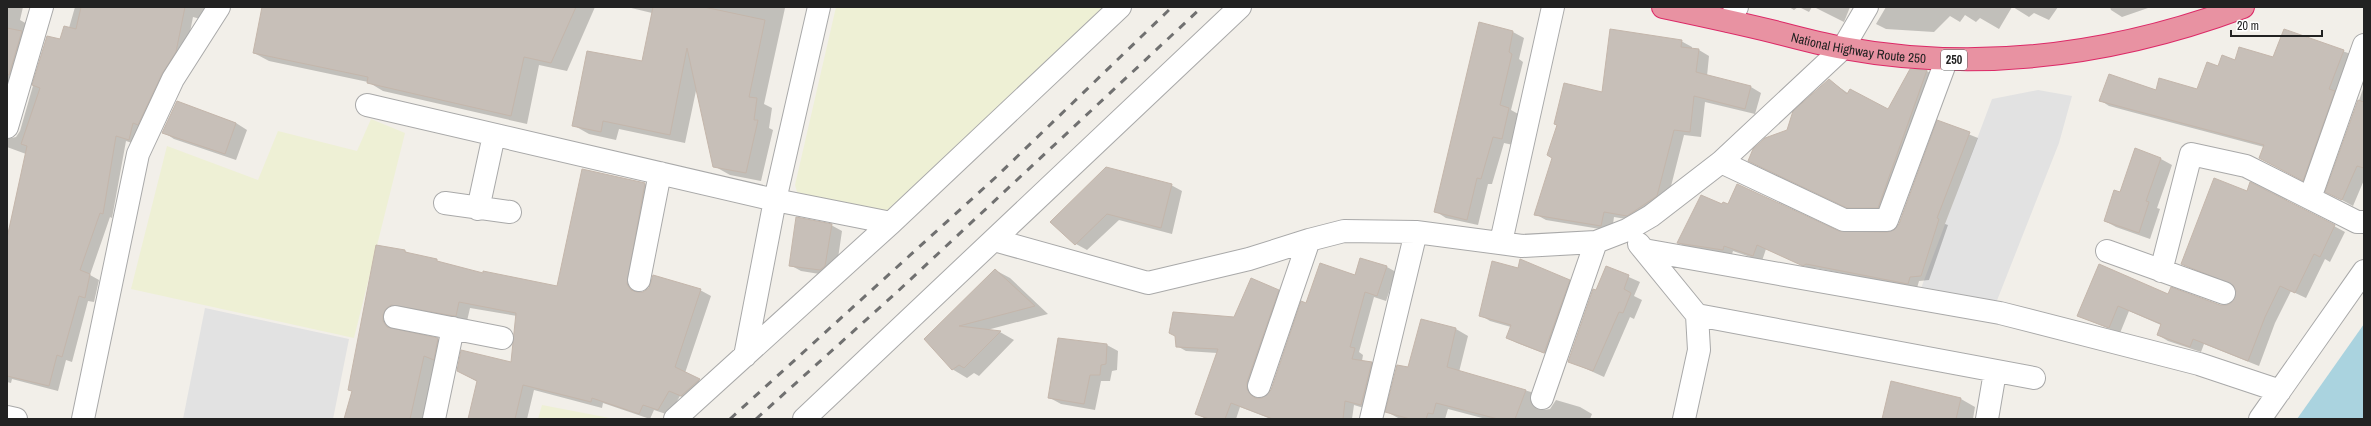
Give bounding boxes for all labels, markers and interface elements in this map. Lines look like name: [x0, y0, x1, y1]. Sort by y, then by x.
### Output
scale bar: [2231, 12, 2322, 38]
text: 20 m: [2237, 18, 2259, 34]
street label: National Highway Route 250: [1789, 29, 1927, 67]
road number: 250: [1941, 50, 1967, 70]

